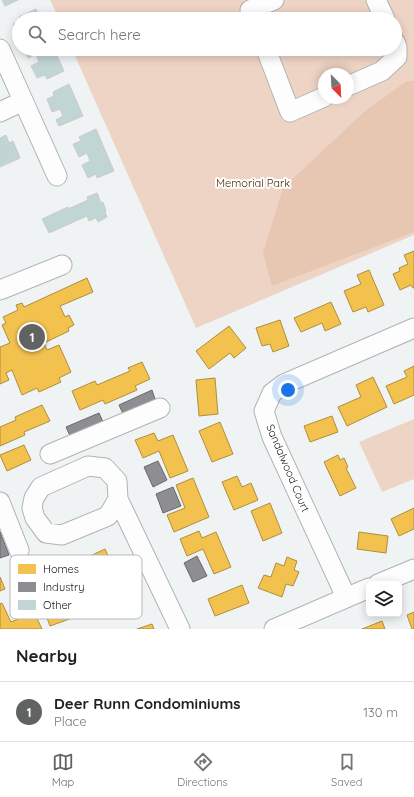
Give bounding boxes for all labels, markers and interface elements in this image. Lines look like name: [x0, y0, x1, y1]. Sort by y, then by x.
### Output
search box: [12, 12, 402, 56]
icon: search: [26, 23, 48, 45]
text: Search here: [58, 25, 141, 44]
north arrow: [318, 68, 354, 104]
park label: Memorial Park: [216, 176, 290, 190]
pin: 1: [19, 322, 45, 352]
your location: [278, 380, 298, 400]
street label: Sandalwood Court: [263, 422, 313, 514]
legend: [10, 555, 142, 619]
text: Homes: [43, 562, 79, 576]
text: Industry: [43, 580, 85, 594]
map controls: [366, 581, 402, 617]
button: layers: [366, 581, 402, 617]
text: Other: [43, 598, 73, 612]
text: Nearby: [16, 645, 77, 666]
text: Deer Runn Condominiums: [54, 694, 241, 713]
text: 1: [26, 704, 32, 720]
text: 130 m: [363, 704, 398, 720]
text: Place: [54, 713, 87, 729]
tab: Map: [52, 751, 74, 789]
tab: Directions: [177, 751, 228, 789]
tab: Saved: [331, 751, 362, 789]

